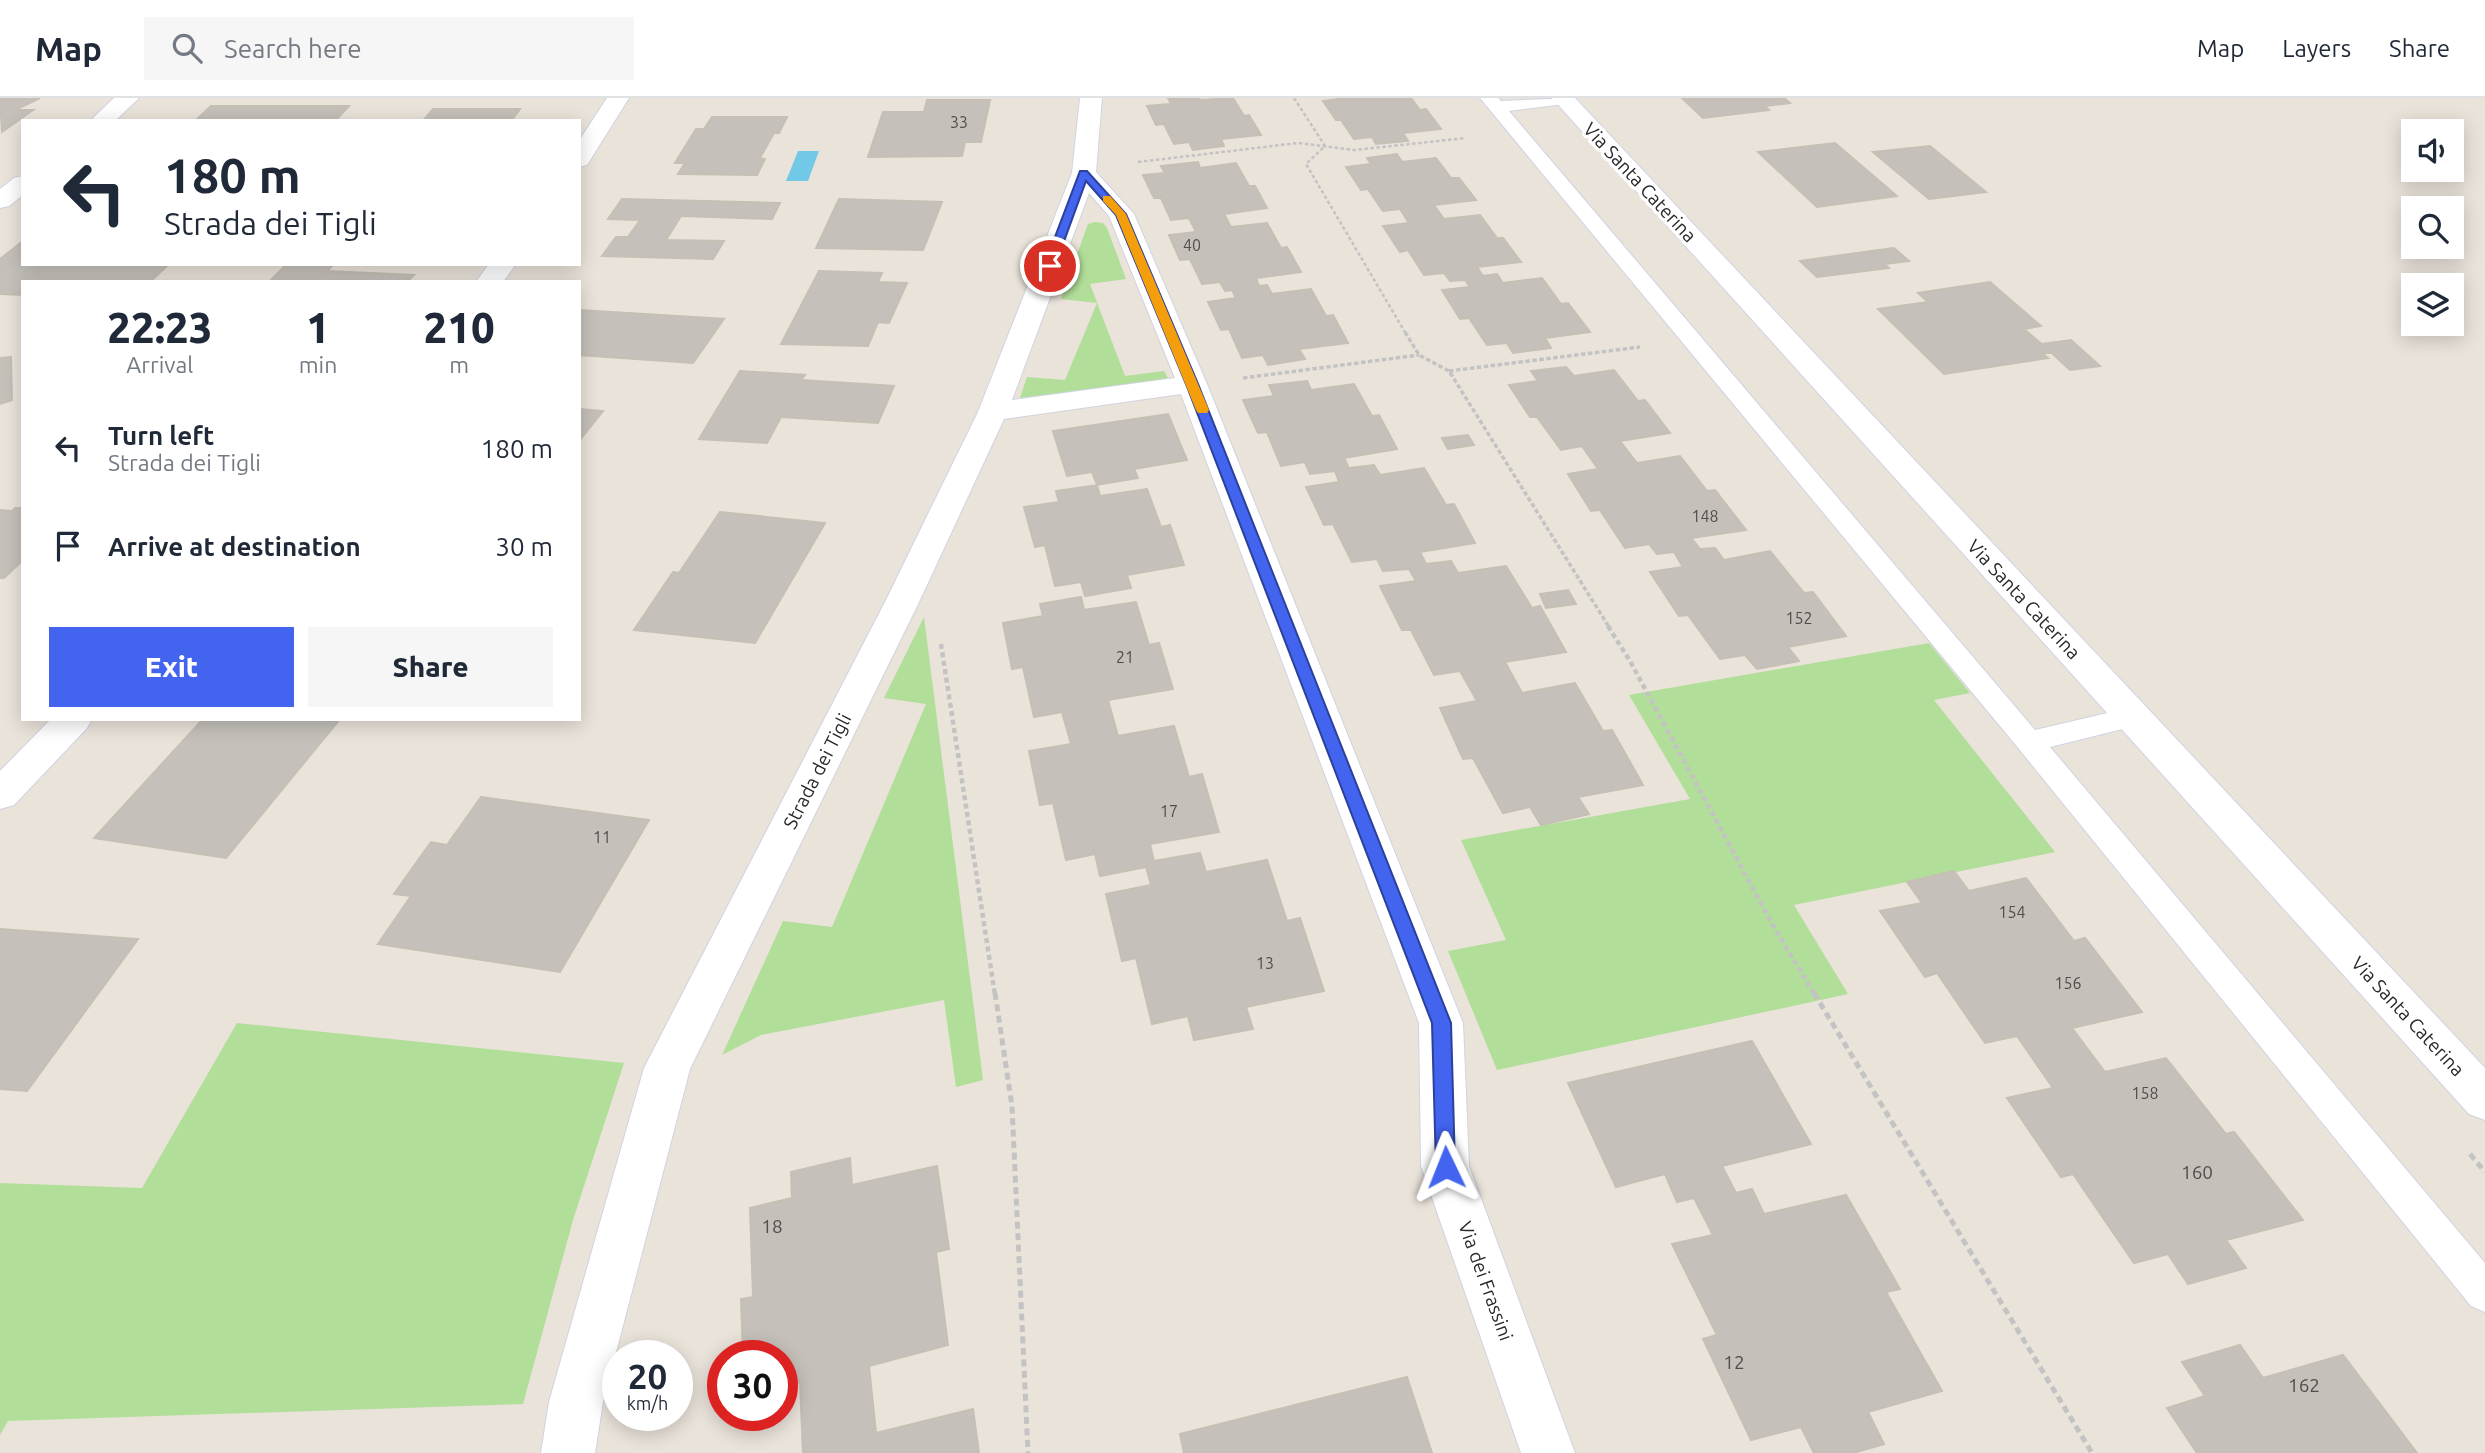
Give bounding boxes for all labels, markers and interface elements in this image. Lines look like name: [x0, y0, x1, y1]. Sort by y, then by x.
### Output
search box: [144, 17, 634, 80]
icon: search: [168, 29, 206, 67]
text: Map: [35, 30, 102, 67]
text: Search here: [224, 34, 362, 63]
text: Map: [2197, 35, 2244, 62]
text: Layers: [2282, 35, 2351, 62]
text: Share: [2389, 35, 2450, 62]
house number: 33: [950, 113, 968, 131]
street label: Via Santa Caterina: [1579, 118, 1701, 246]
map controls: [2401, 119, 2464, 336]
button: sound: [2401, 119, 2464, 182]
icon: left: [49, 147, 140, 238]
text: 180 m: [164, 147, 301, 202]
button: search: [2401, 196, 2464, 259]
text: Strada dei Tigli: [164, 205, 377, 241]
pin: [1020, 236, 1080, 296]
house number: 40: [1183, 236, 1201, 254]
icon: arrive: [1031, 247, 1069, 285]
button: layers: [2401, 273, 2464, 336]
text: 22:23: [107, 304, 212, 351]
text: 1: [306, 304, 330, 351]
text: 210: [424, 304, 495, 351]
text: Arrival: [126, 352, 193, 377]
text: min: [299, 352, 337, 377]
text: m: [449, 352, 469, 377]
text: Turn left: [108, 421, 214, 450]
icon: left: [49, 429, 87, 467]
text: 180 m: [481, 434, 553, 463]
text: Strada dei Tigli: [108, 450, 261, 475]
house number: 148: [1691, 507, 1719, 525]
icon: arrive: [49, 527, 87, 565]
text: Arrive at destination: [108, 532, 361, 561]
text: 30 m: [495, 532, 553, 561]
street label: Via Santa Caterina: [1963, 535, 2085, 663]
house number: 152: [1785, 609, 1813, 627]
button: Exit: [49, 627, 294, 707]
button: Share: [308, 627, 553, 707]
house number: 21: [1116, 648, 1134, 666]
street label: Strada dei Tigli: [779, 710, 855, 832]
house number: 17: [1160, 802, 1178, 820]
house number: 11: [593, 828, 611, 846]
house number: 154: [1998, 903, 2026, 921]
street label: Via Santa Caterina: [2347, 952, 2469, 1080]
house number: 13: [1256, 954, 1274, 972]
house number: 156: [2054, 974, 2082, 992]
house number: 158: [2131, 1084, 2159, 1102]
position arrow: [1409, 1130, 1483, 1204]
house number: 160: [2181, 1161, 2213, 1183]
house number: 18: [761, 1215, 783, 1237]
street label: Via dei Frassini: [1454, 1218, 1518, 1344]
speed limit sign: 30: [707, 1340, 798, 1431]
house number: 12: [1723, 1351, 1745, 1373]
text: 20: [628, 1356, 667, 1396]
house number: 162: [2288, 1374, 2320, 1396]
text: km/h: [627, 1393, 668, 1413]

